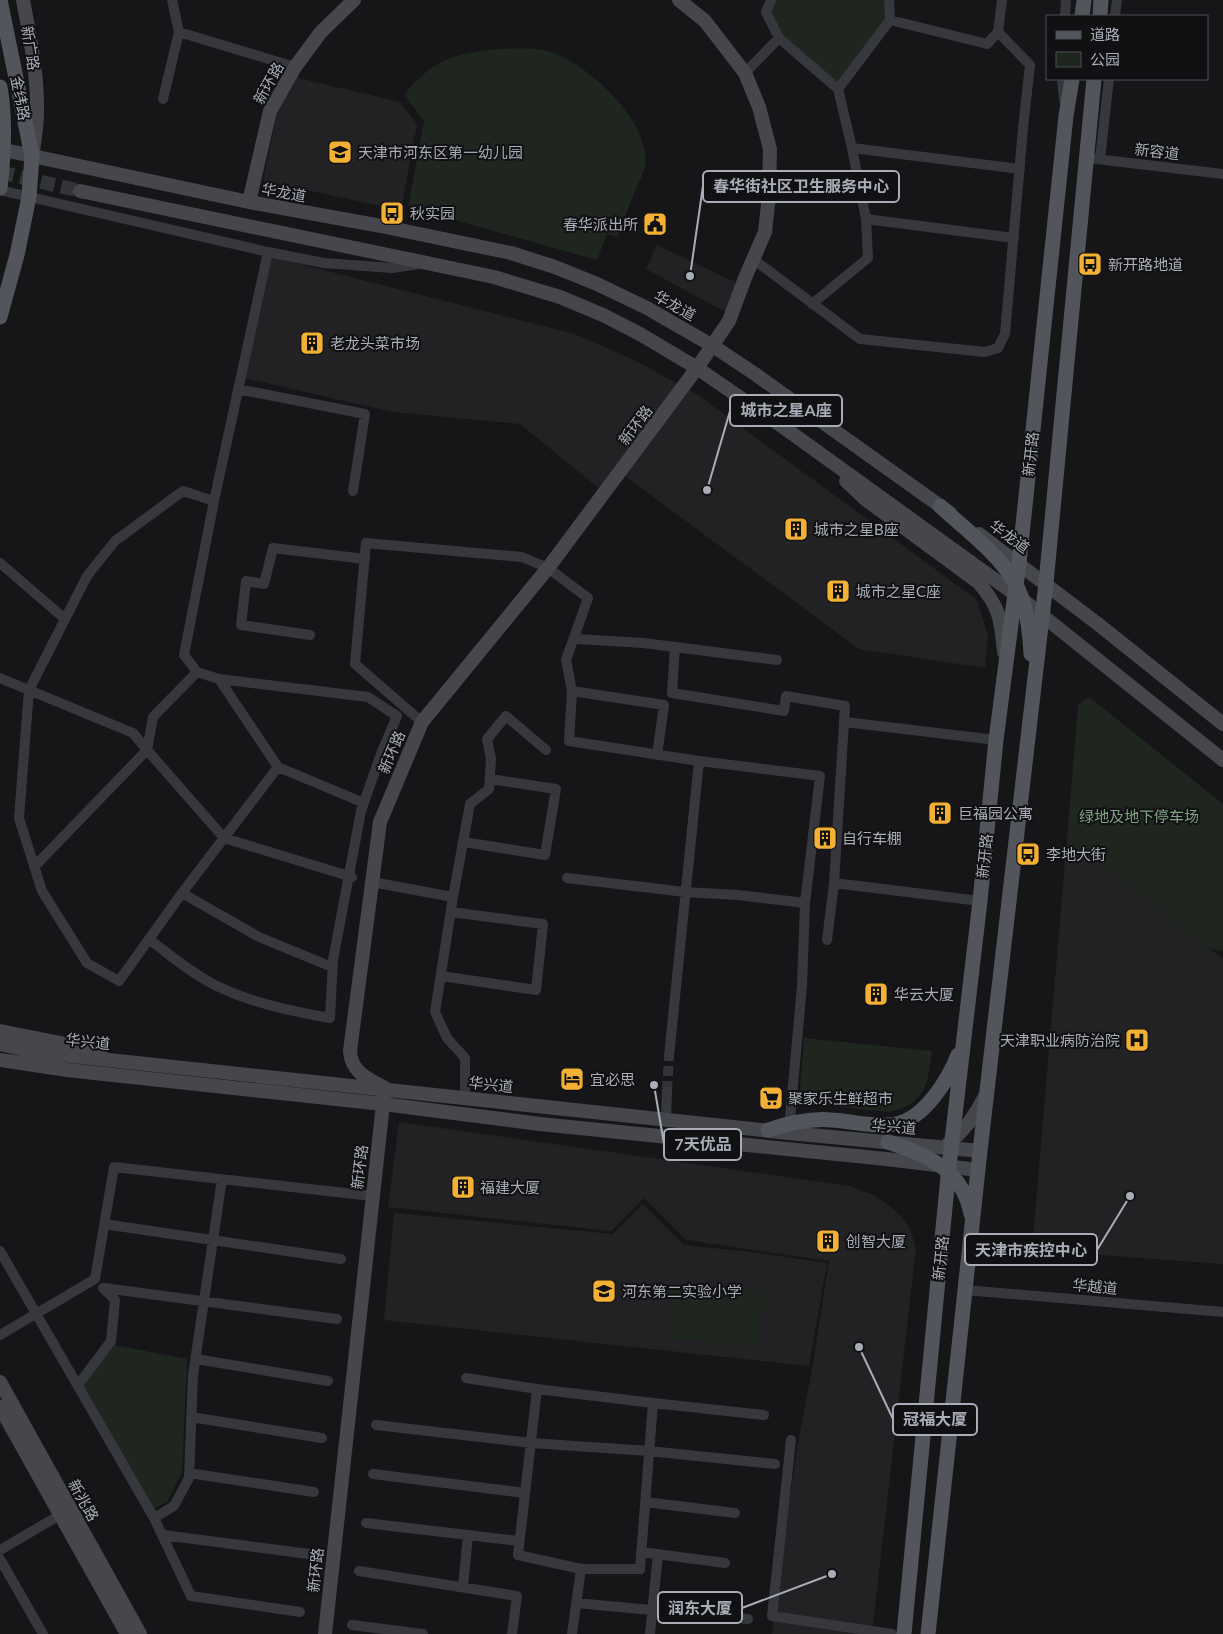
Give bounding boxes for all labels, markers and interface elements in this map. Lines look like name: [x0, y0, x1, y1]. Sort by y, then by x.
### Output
legend: [1046, 15, 1208, 80]
street label: 新广路: [19, 24, 43, 72]
text: 道路: [1090, 25, 1120, 43]
text: 公园: [1090, 50, 1120, 68]
street label: 新环路: [249, 59, 287, 107]
street label: 金纬路: [8, 74, 34, 122]
school or university icon: 天津市河东区第一幼儿园: [327, 139, 353, 165]
street label: 新容道: [1134, 139, 1180, 163]
place label: 天津市河东区第一幼儿园: [358, 143, 523, 161]
callout: 春华街社区卫生服务中心: [703, 171, 899, 202]
text: 春华街社区卫生服务中心: [713, 176, 889, 195]
street label: 华龙道: [260, 179, 308, 205]
bus stop icon: 秋实园: [379, 200, 405, 226]
place label: 秋实园: [410, 204, 455, 222]
public building icon: 春华派出所: [642, 211, 668, 237]
place label: 春华派出所: [563, 215, 638, 233]
bus stop icon: 新开路地道: [1077, 251, 1103, 277]
place label: 新开路地道: [1108, 255, 1183, 273]
street label: 华龙道: [651, 286, 699, 324]
building icon: 老龙头菜市场: [299, 330, 325, 356]
place label: 老龙头菜市场: [330, 334, 420, 352]
callout: 城市之星A座: [730, 395, 842, 426]
text: 城市之星A座: [740, 400, 832, 419]
street label: 新环路: [614, 402, 656, 448]
street label: 新开路: [1019, 431, 1041, 477]
street label: 华龙道: [987, 515, 1033, 557]
building icon: 城市之星B座: [783, 516, 809, 542]
place label: 城市之星B座: [814, 520, 899, 538]
building icon: 城市之星C座: [825, 578, 851, 604]
place label: 城市之星C座: [856, 582, 941, 600]
street label: 新环路: [374, 728, 408, 776]
building icon: 巨福园公寓: [927, 800, 953, 826]
place label: 巨福园公寓: [958, 804, 1033, 822]
park label: 绿地及地下停车场: [1079, 807, 1199, 825]
building icon: 自行车棚: [812, 825, 838, 851]
place label: 自行车棚: [842, 829, 902, 847]
street label: 新开路: [973, 833, 995, 879]
bus stop icon: 李地大街: [1015, 841, 1041, 867]
place label: 李地大街: [1046, 845, 1106, 863]
building icon: 华云大厦: [863, 981, 889, 1007]
place label: 华云大厦: [894, 985, 954, 1003]
hospital icon: 天津职业病防治院: [1124, 1027, 1150, 1053]
street label: 华兴道: [65, 1030, 111, 1052]
place label: 天津职业病防治院: [1000, 1031, 1120, 1049]
hotel icon: 宜必思: [559, 1066, 585, 1092]
place label: 宜必思: [590, 1070, 635, 1088]
street label: 华兴道: [468, 1073, 514, 1095]
supermarket icon: 聚家乐生鲜超市: [758, 1085, 784, 1111]
place label: 聚家乐生鲜超市: [788, 1089, 893, 1107]
street label: 华兴道: [871, 1115, 917, 1137]
callout: 7天优品: [664, 1129, 741, 1160]
text: 7天优品: [674, 1134, 732, 1153]
street label: 新环路: [347, 1144, 371, 1190]
building icon: 福建大厦: [450, 1174, 476, 1200]
place label: 福建大厦: [480, 1178, 540, 1196]
building icon: 创智大厦: [815, 1228, 841, 1254]
place label: 创智大厦: [846, 1232, 906, 1250]
callout: 天津市疾控中心: [965, 1234, 1097, 1265]
street label: 新开路: [929, 1235, 951, 1281]
text: 天津市疾控中心: [975, 1240, 1087, 1259]
street label: 华越道: [1072, 1275, 1118, 1297]
school or university icon: 河东第二实验小学: [591, 1278, 617, 1304]
place label: 河东第二实验小学: [622, 1282, 742, 1300]
callout: 冠福大厦: [893, 1404, 977, 1435]
text: 冠福大厦: [903, 1409, 967, 1428]
street label: 新兆路: [65, 1476, 103, 1524]
street label: 新环路: [304, 1547, 326, 1593]
callout: 润东大厦: [658, 1592, 742, 1623]
text: 润东大厦: [668, 1598, 732, 1617]

